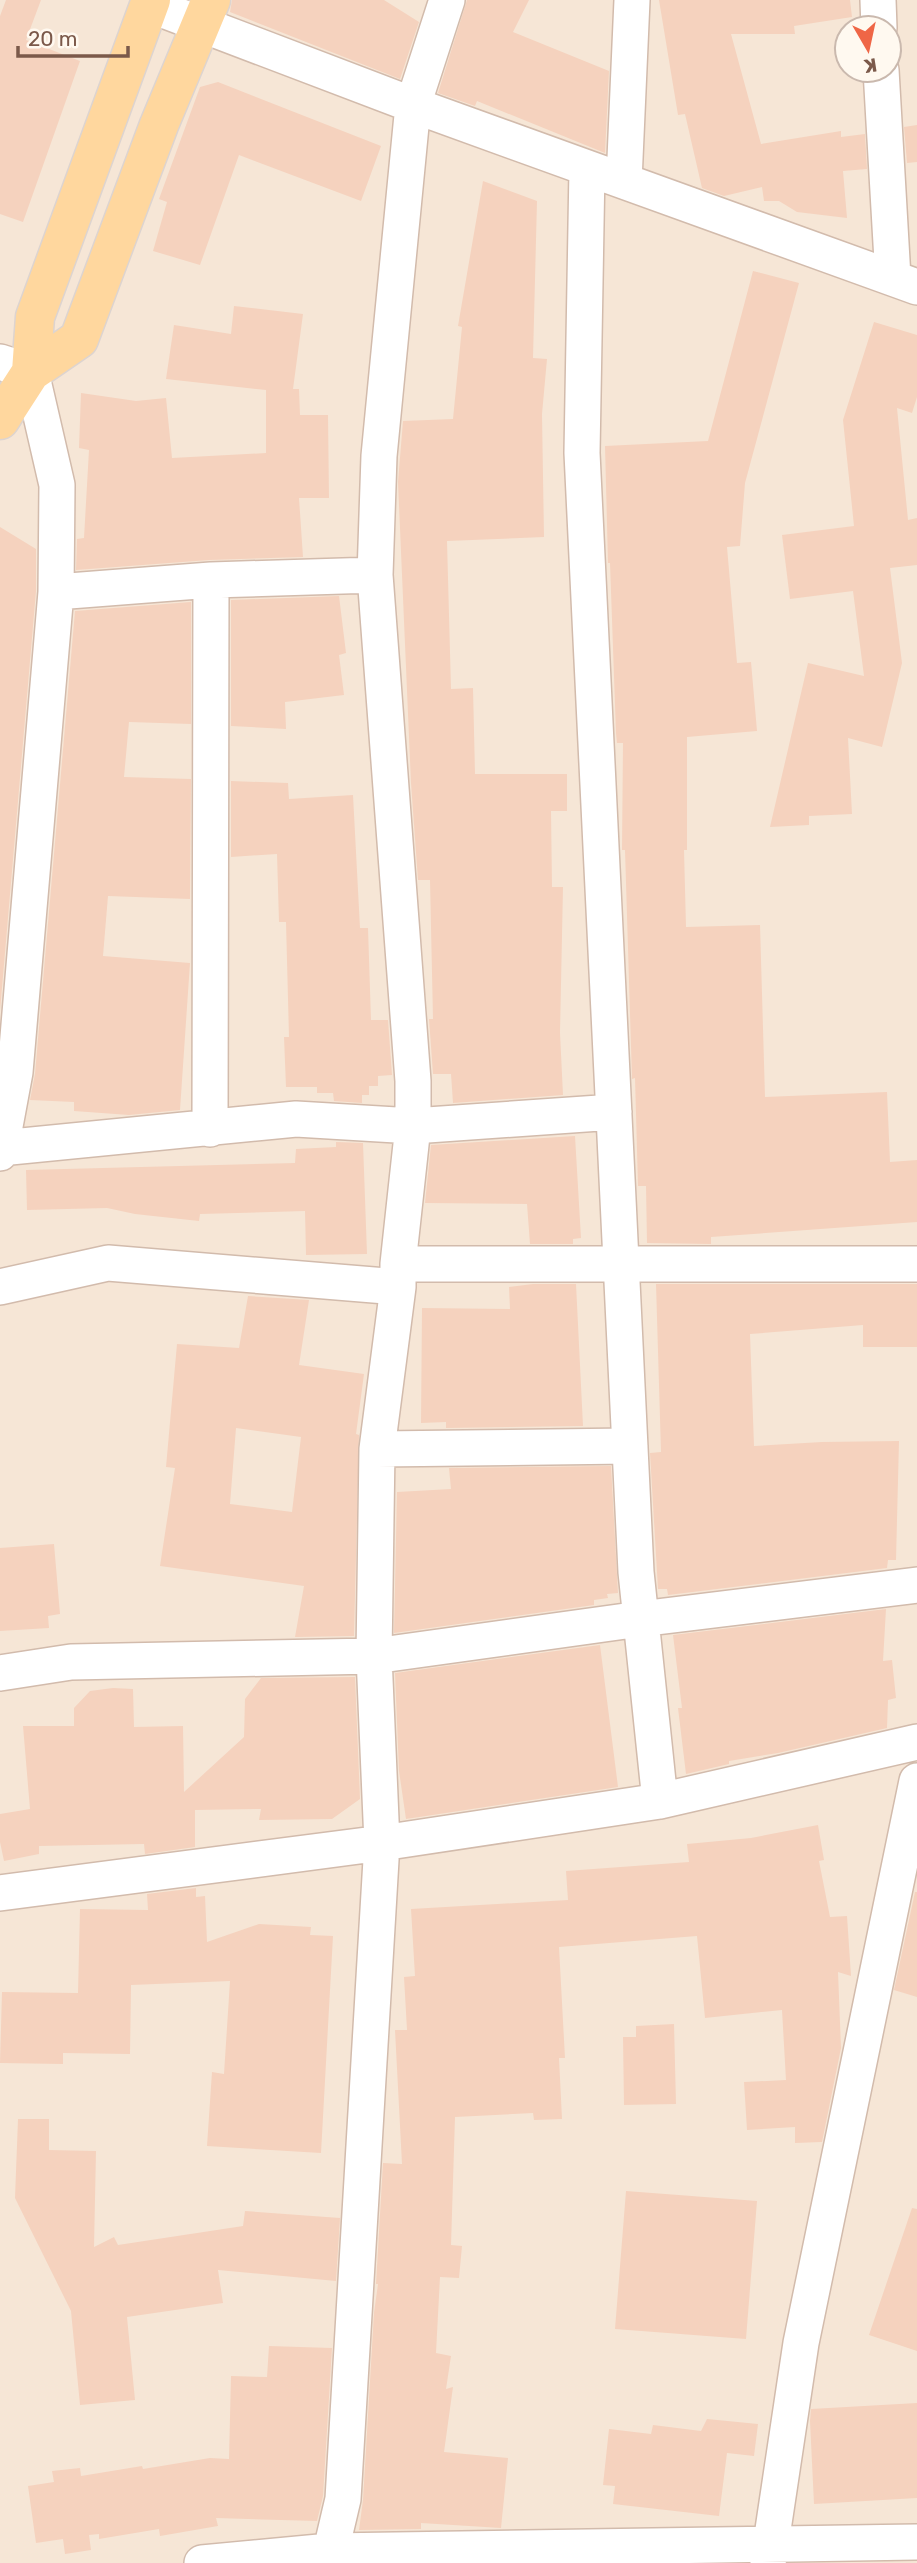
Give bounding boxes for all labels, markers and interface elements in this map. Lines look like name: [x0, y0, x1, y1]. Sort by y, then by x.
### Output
scale bar: [18, 14, 128, 58]
north arrow: [833, 14, 903, 84]
text: 20 m: [28, 26, 77, 51]
text: K: [862, 53, 879, 78]

